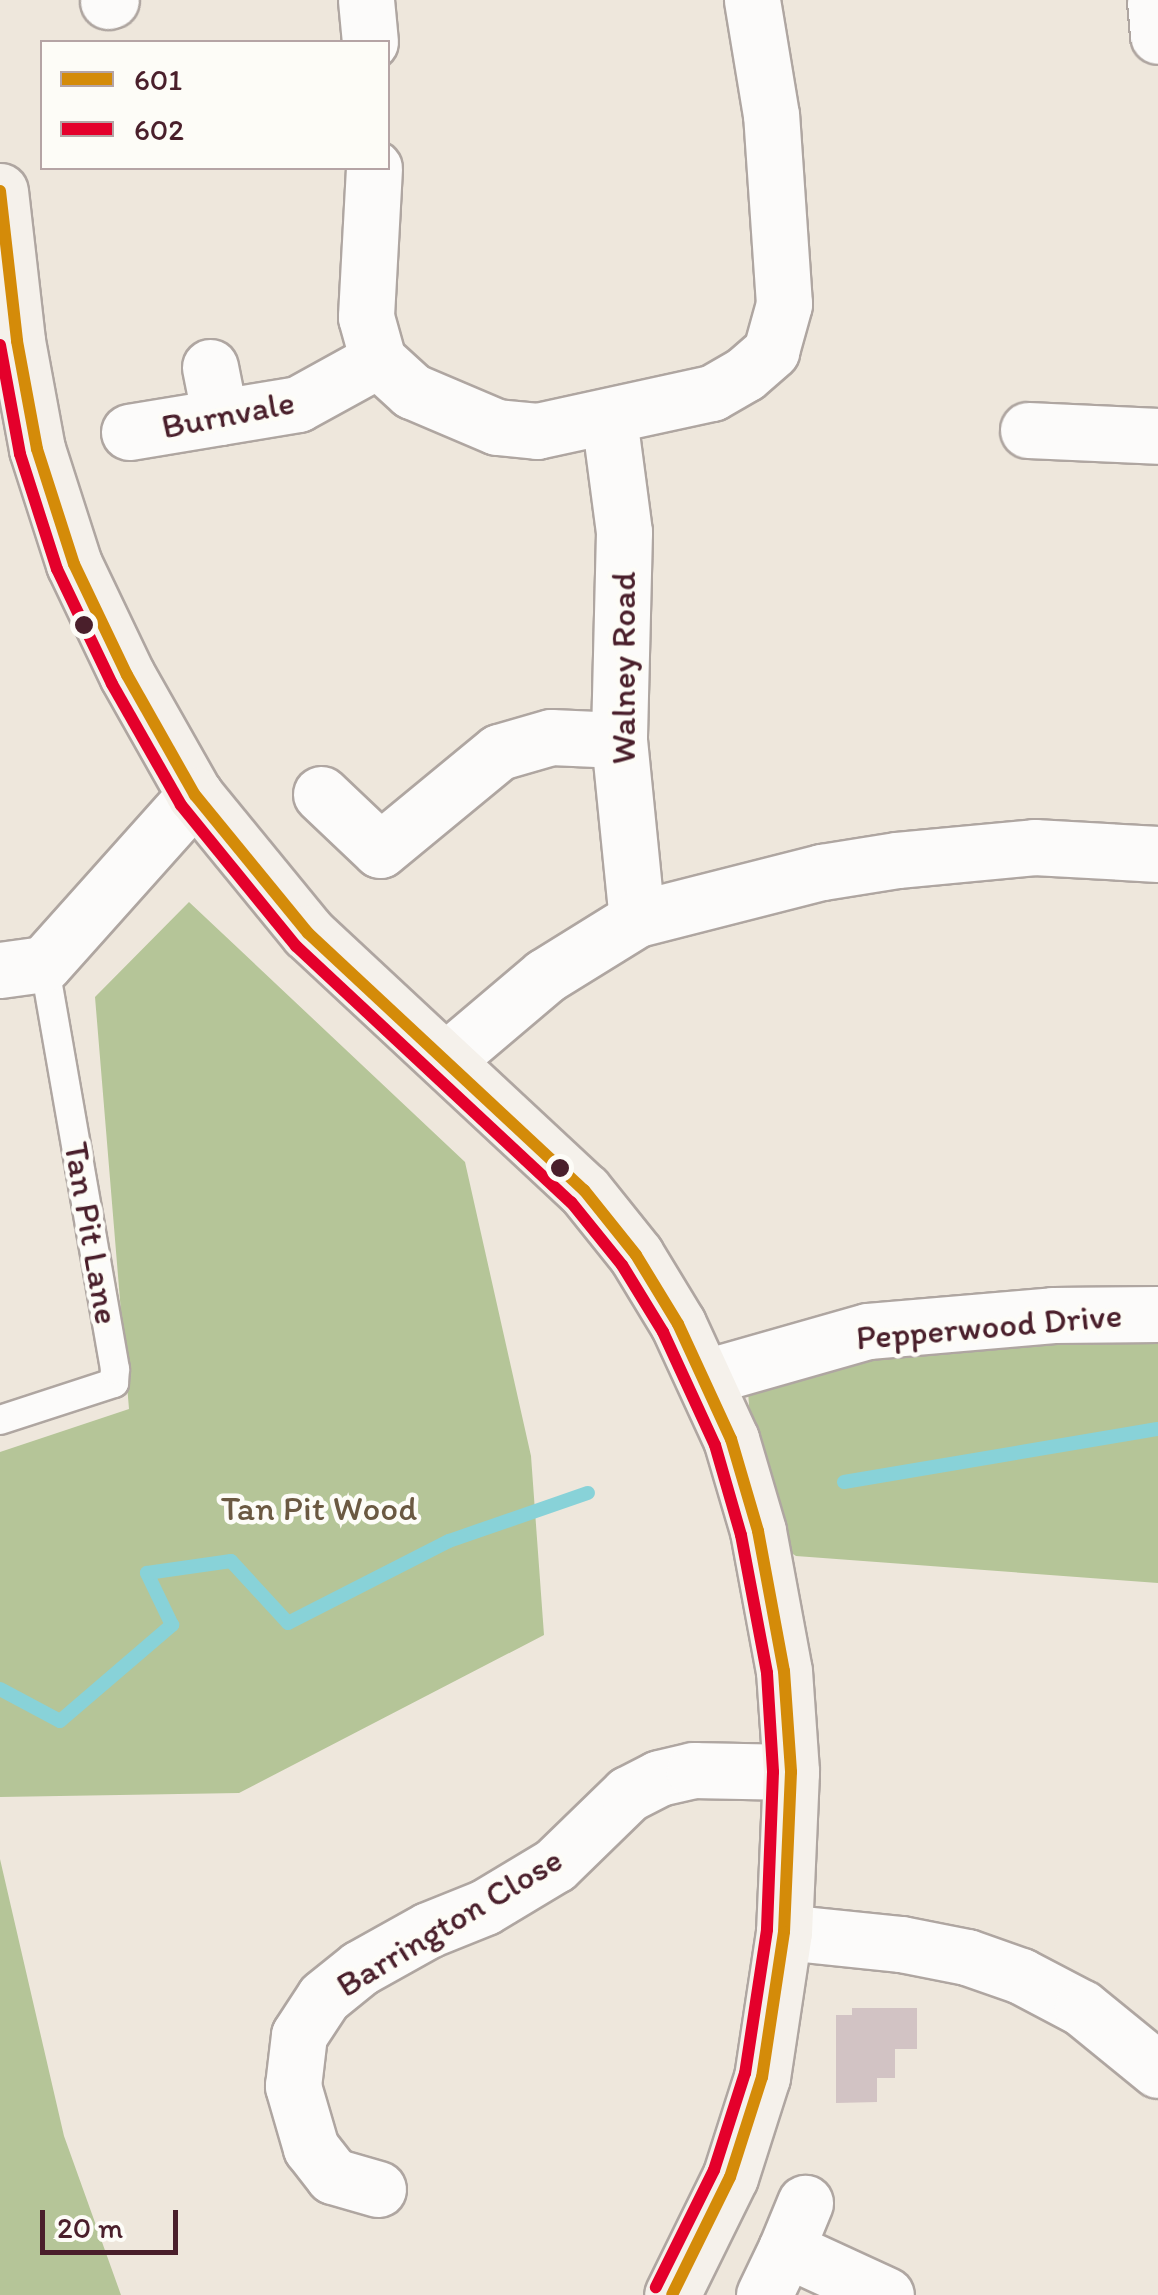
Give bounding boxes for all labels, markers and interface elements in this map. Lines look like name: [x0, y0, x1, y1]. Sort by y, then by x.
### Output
legend: [40, 40, 390, 170]
text: 601: [134, 61, 182, 98]
text: 602: [134, 111, 184, 148]
street label: Burnvale: [158, 381, 298, 447]
street label: Walney Road: [602, 572, 644, 764]
unlabelled marker: [74, 615, 94, 635]
street label: Tan Pit Lane: [55, 1139, 129, 1327]
unlabelled marker: [550, 1158, 570, 1178]
street label: Pepperwood Drive: [854, 1293, 1124, 1359]
park label: Tan Pit Wood: [221, 1487, 417, 1529]
street label: Barrington Close: [329, 1838, 569, 2006]
scale bar: [45, 2190, 182, 2252]
text: 20 m: [57, 2209, 123, 2246]

